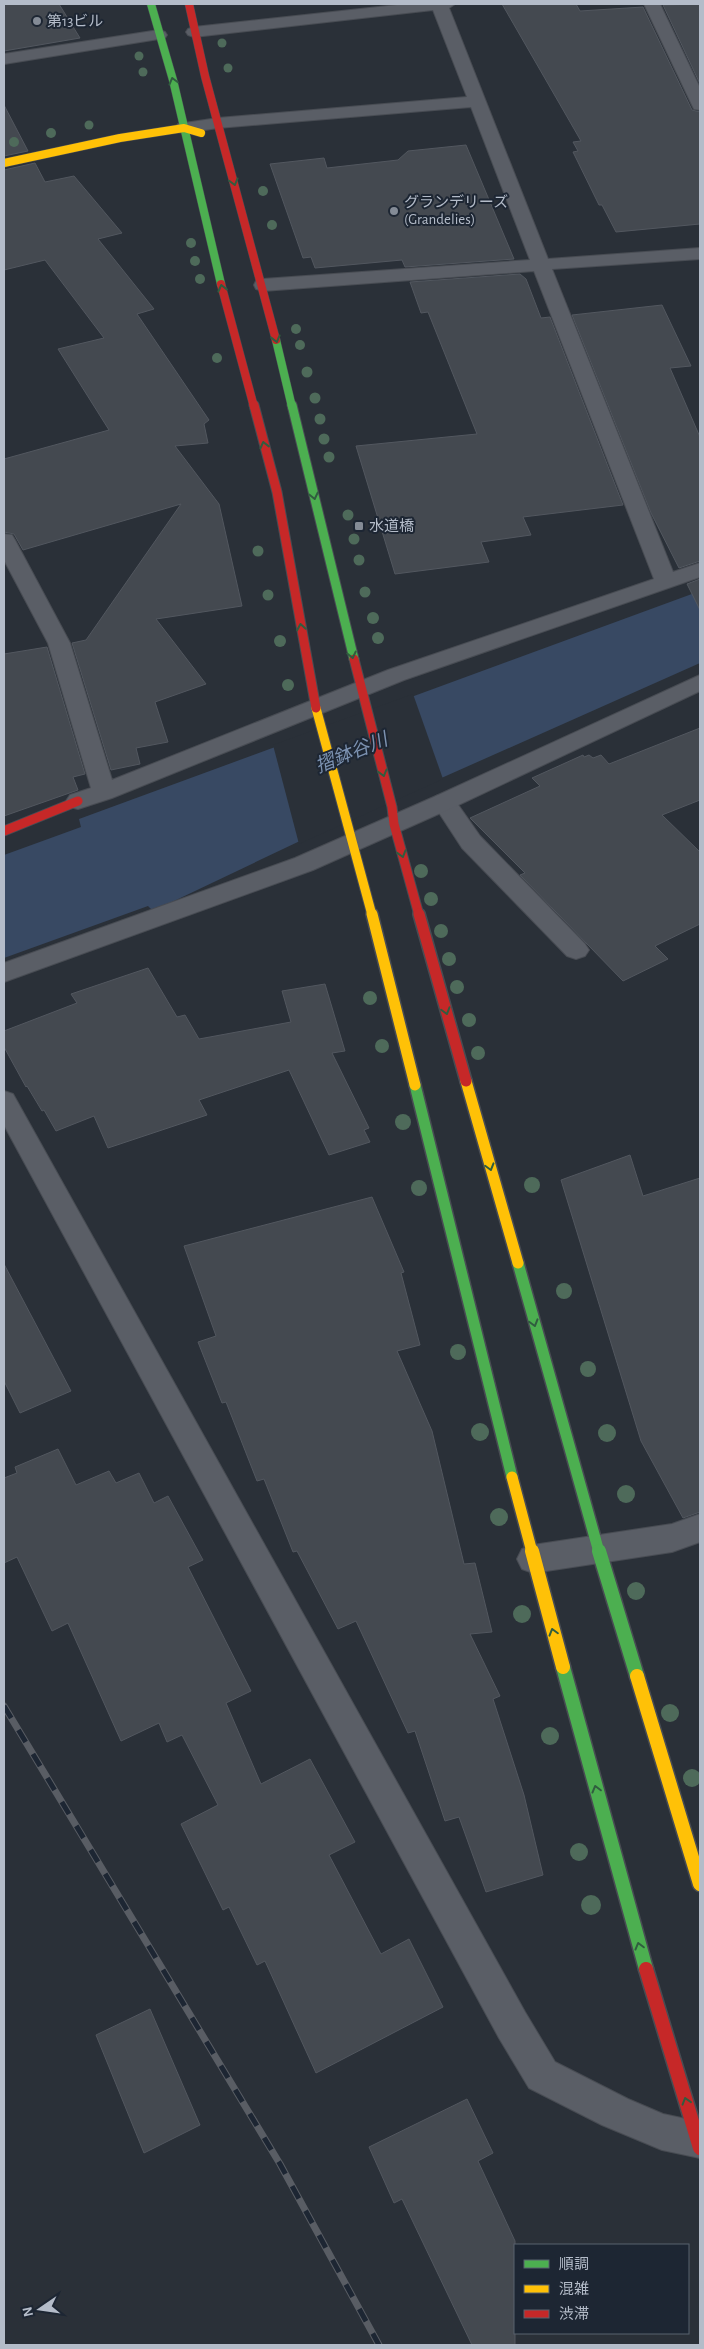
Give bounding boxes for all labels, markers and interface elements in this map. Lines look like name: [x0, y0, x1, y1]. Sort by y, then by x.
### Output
place label: 第13ビル: [47, 13, 103, 29]
marker: 第13ビル: [31, 15, 43, 27]
one-way arrow: [168, 76, 179, 85]
one-way arrow: [228, 177, 239, 186]
place label: グランデリーズ (Grandelies): [404, 194, 508, 227]
marker: グランデリーズ (Grandelies): [388, 205, 400, 217]
one-way arrow: [217, 283, 228, 292]
one-way arrow: [270, 334, 281, 343]
one-way arrow: [260, 441, 270, 449]
one-way arrow: [308, 492, 319, 501]
place label: 水道橋: [369, 518, 414, 534]
marker: 水道橋: [353, 520, 365, 532]
one-way arrow: [297, 622, 307, 631]
one-way arrow: [346, 650, 357, 659]
water label: 摺鉢谷川: [312, 729, 392, 776]
one-way arrow: [377, 769, 387, 777]
one-way arrow: [397, 850, 407, 858]
one-way arrow: [441, 1006, 451, 1014]
one-way arrow: [485, 1162, 495, 1171]
one-way arrow: [529, 1319, 539, 1327]
one-way arrow: [549, 1629, 559, 1637]
one-way arrow: [592, 1785, 602, 1793]
one-way arrow: [635, 1942, 645, 1950]
one-way arrow: [681, 2098, 691, 2106]
legend: [514, 2244, 689, 2334]
text: 順調: [559, 2257, 589, 2272]
text: 混雑: [559, 2281, 589, 2297]
north arrow: [15, 2284, 65, 2334]
text: N: [20, 2305, 36, 2318]
text: 渋滞: [559, 2306, 589, 2322]

